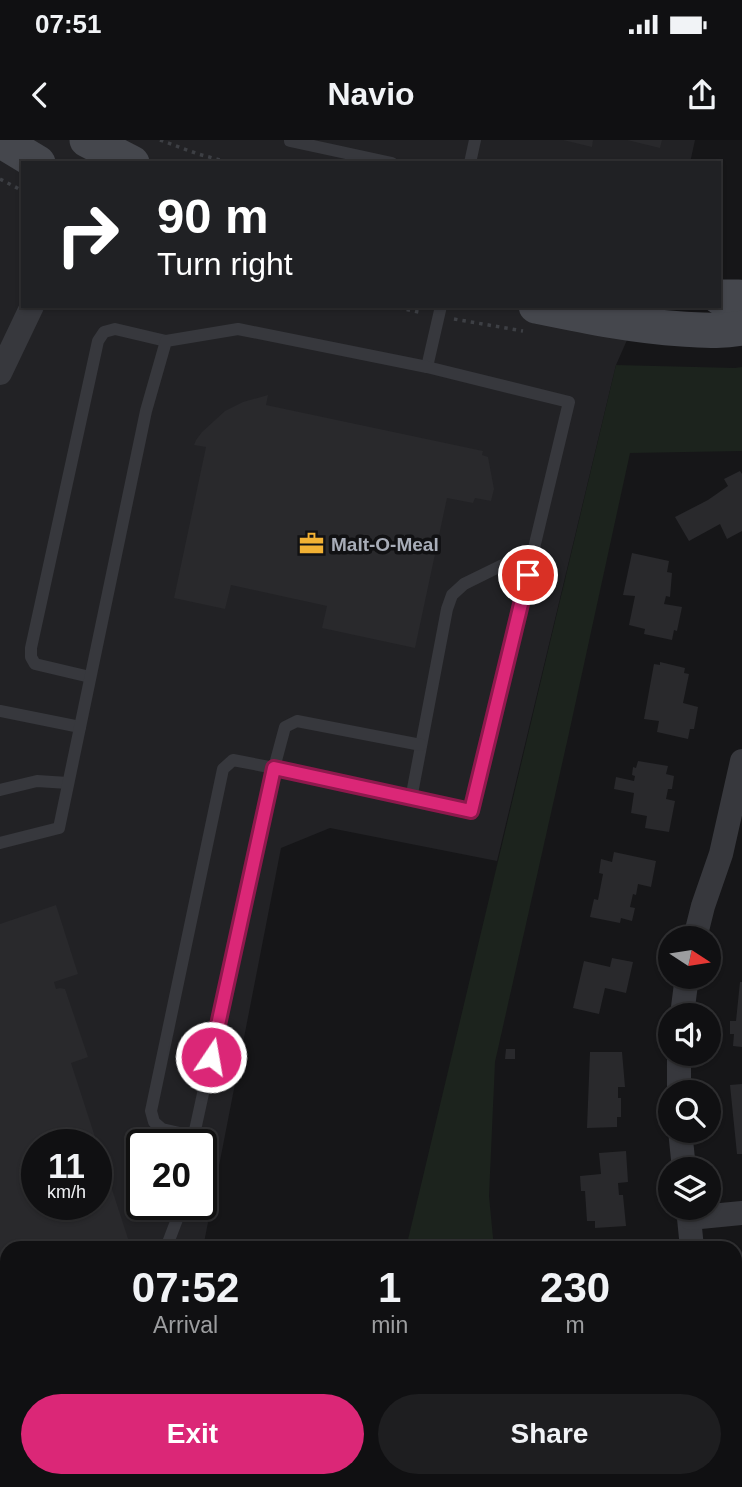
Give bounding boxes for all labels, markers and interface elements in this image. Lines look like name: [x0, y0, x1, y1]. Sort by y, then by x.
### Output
text: 07:51: [35, 9, 102, 39]
icon: back: [21, 76, 59, 114]
text: Navio: [327, 76, 415, 112]
icon: share: [683, 76, 721, 114]
icon: right: [42, 189, 133, 280]
text: 90 m: [157, 189, 269, 243]
text: Turn right: [157, 246, 293, 282]
office icon: Malt-O-Meal: [297, 530, 325, 558]
place label: Malt-O-Meal: [331, 534, 439, 555]
pin: [498, 545, 558, 605]
icon: arrive: [509, 556, 547, 594]
north arrow: [658, 926, 721, 989]
map controls: [658, 926, 721, 1220]
button: sound: [658, 1003, 721, 1066]
position arrow: [174, 1020, 248, 1094]
button: search: [658, 1080, 721, 1143]
speed limit sign: 20: [126, 1129, 217, 1220]
text: 11: [48, 1146, 85, 1185]
button: layers: [658, 1157, 721, 1220]
text: km/h: [47, 1182, 86, 1202]
text: 07:52: [132, 1264, 239, 1311]
text: 1: [378, 1264, 401, 1311]
text: 230: [540, 1264, 610, 1311]
text: Arrival: [153, 1312, 218, 1338]
text: min: [371, 1312, 408, 1338]
text: m: [566, 1312, 585, 1338]
button: Exit: [21, 1394, 364, 1474]
button: Share: [378, 1394, 721, 1474]

